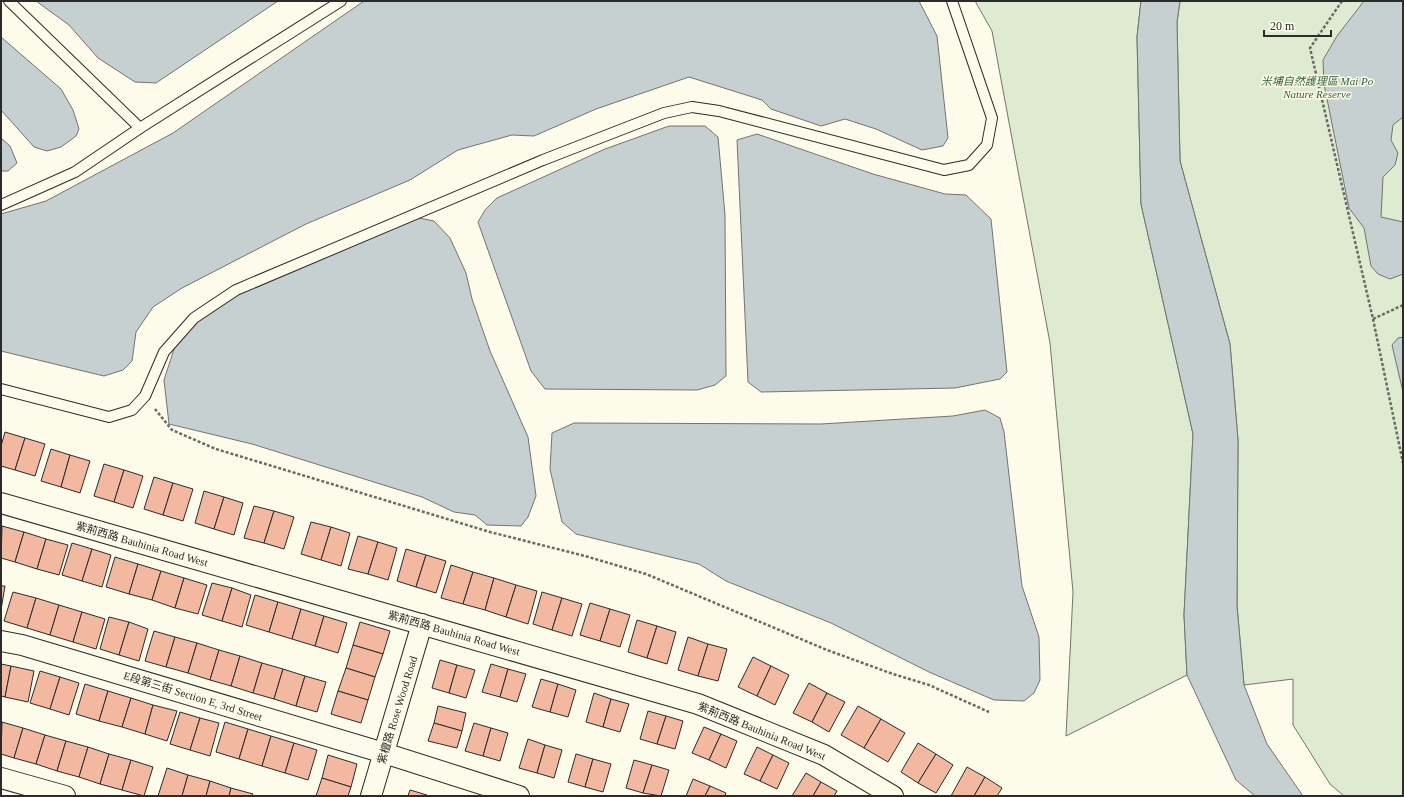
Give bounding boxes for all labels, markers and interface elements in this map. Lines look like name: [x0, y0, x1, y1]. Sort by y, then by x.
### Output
scale bar: [1264, 12, 1331, 38]
text: 20 m: [1270, 19, 1295, 33]
park label: 米埔自然護理區 Mai Po Nature Reserve: [1261, 75, 1374, 100]
street label: 紫荊西路 Bauhinia Road West: [75, 519, 209, 569]
street label: 紫荊西路 Bauhinia Road West: [387, 608, 521, 658]
street label: 紫檀路 Rose Wood Road: [375, 654, 419, 765]
street label: E段第三街 Section E, 3rd Street: [122, 669, 264, 723]
street label: 紫荊西路 Bauhinia Road West: [696, 700, 828, 762]

